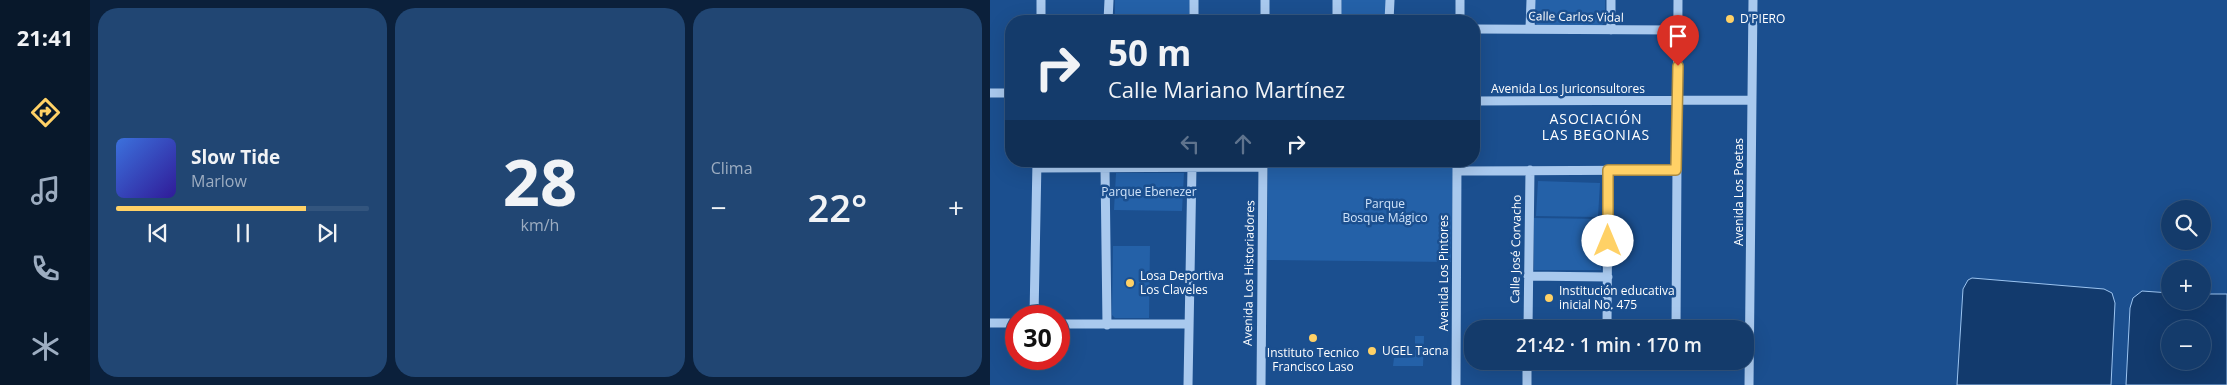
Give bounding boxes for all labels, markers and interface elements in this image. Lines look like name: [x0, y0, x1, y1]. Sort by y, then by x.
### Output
street label: Calle Carlos Vidal: [1528, 7, 1624, 26]
place label: D'PIERO: [1740, 10, 1785, 27]
marker: D'PIERO: [1724, 13, 1736, 25]
pin: [1657, 15, 1699, 66]
text: 21:41: [17, 22, 73, 52]
icon: arrive: [1664, 22, 1692, 50]
text: 50 m: [1108, 29, 1191, 76]
icon: right: [1025, 35, 1090, 100]
text: Calle Mariano Martínez: [1108, 74, 1345, 104]
street label: Avenida Los Juriconsultores: [1491, 80, 1645, 97]
icon: directions: [28, 95, 63, 130]
district label: ASOCIACIÓN LAS BEGONIAS: [1542, 109, 1650, 144]
icon: left: [1176, 130, 1204, 158]
icon: ahead: [1229, 130, 1257, 158]
icon: right: [1282, 130, 1310, 158]
text: 28: [503, 137, 577, 225]
street label: Avenida Los Poetas: [1730, 138, 1747, 246]
text: Slow Tide: [191, 144, 280, 170]
text: Clima: [711, 157, 753, 179]
text: Marlow: [191, 170, 247, 192]
icon: music: [28, 173, 63, 208]
text: 22°: [807, 181, 867, 233]
park label: Parque Ebenezer: [1101, 183, 1197, 200]
text: −: [711, 188, 727, 226]
text: +: [948, 188, 964, 226]
street label: Calle José Corvacho: [1506, 194, 1525, 304]
park label: Parque Bosque Mágico: [1342, 195, 1428, 226]
street label: Avenida Los Historiadores: [1239, 200, 1258, 346]
map controls: [2161, 200, 2211, 370]
button: search: [2161, 200, 2211, 250]
text: km/h: [521, 214, 559, 236]
street label: Avenida Los Pintores: [1435, 214, 1452, 331]
position arrow: [1581, 214, 1633, 266]
icon: previous: [144, 219, 172, 247]
icon: pause: [229, 219, 257, 247]
icon: next: [313, 219, 341, 247]
icon: phone: [28, 251, 63, 286]
button: +: [2161, 260, 2211, 310]
place label: Losa Deportiva Los Claveles: [1140, 267, 1224, 298]
marker: Losa Deportiva Los Claveles: [1124, 277, 1136, 289]
place label: Institución educativa inicial No. 475: [1559, 282, 1675, 313]
marker: Institución educativa inicial No. 475: [1543, 292, 1555, 304]
speed limit sign: 30: [1005, 305, 1070, 370]
button: −: [2161, 320, 2211, 370]
icon: climate: [28, 329, 63, 364]
marker: Instituto Tecnico Francisco Laso: [1307, 332, 1319, 344]
text: 21:42 · 1 min · 170 m: [1516, 332, 1702, 358]
place label: UGEL Tacna: [1382, 342, 1449, 359]
place label: Instituto Tecnico Francisco Laso: [1267, 344, 1359, 375]
marker: UGEL Tacna: [1366, 345, 1378, 357]

